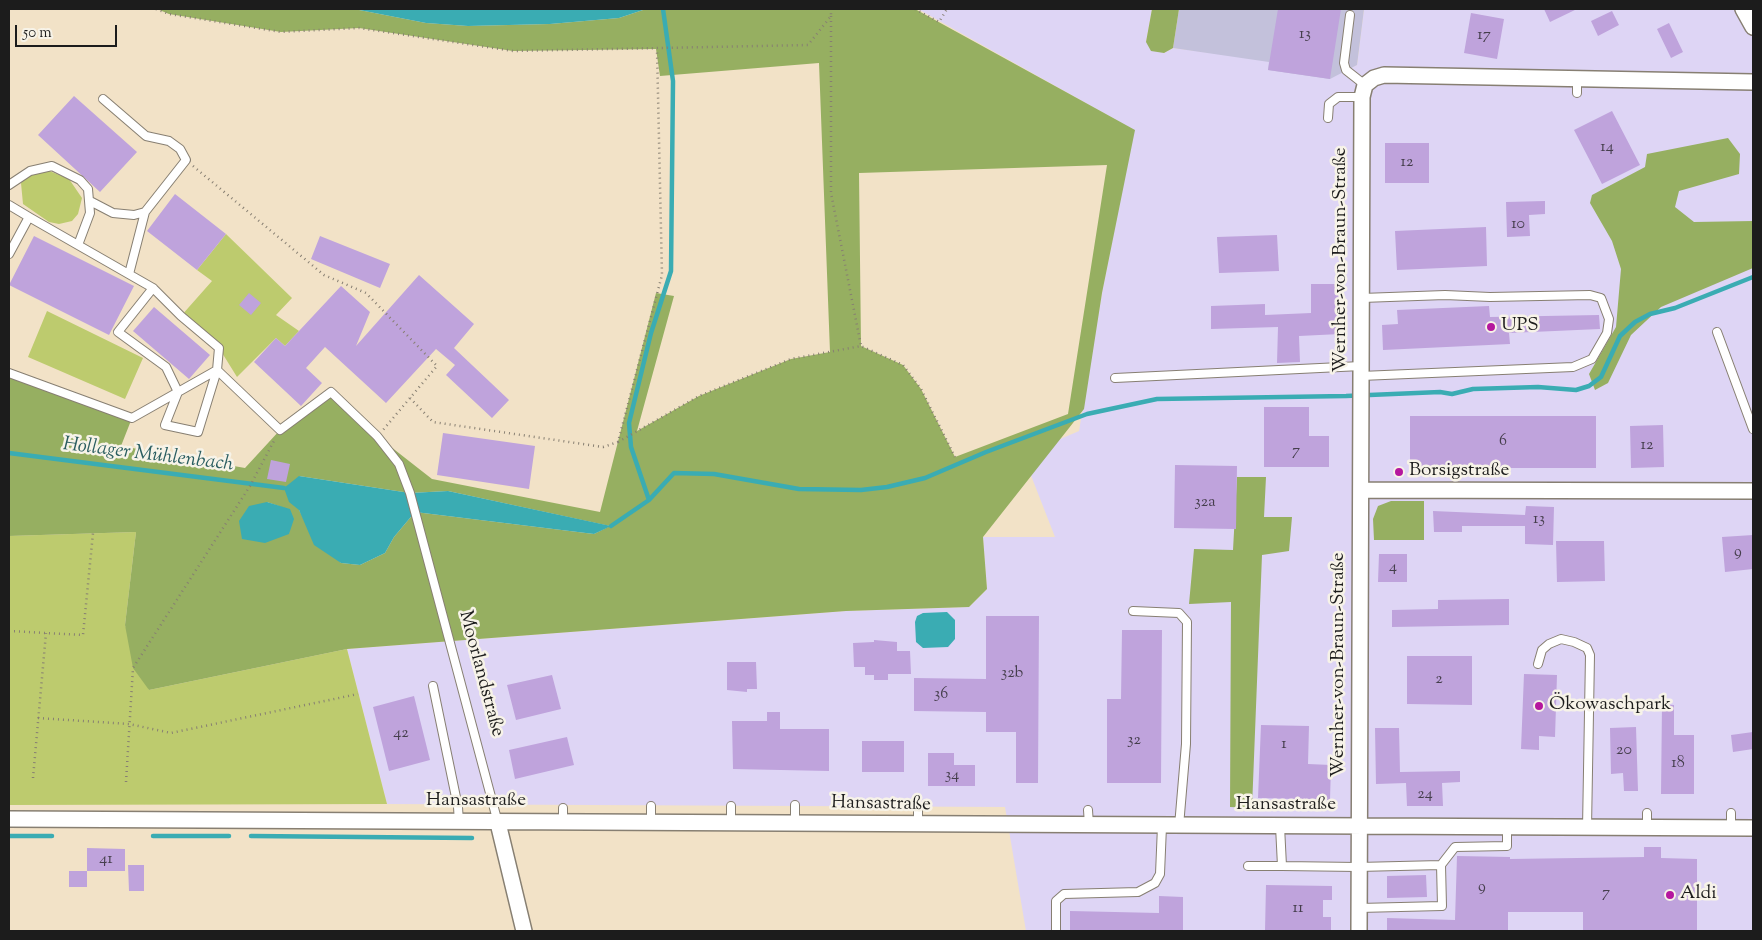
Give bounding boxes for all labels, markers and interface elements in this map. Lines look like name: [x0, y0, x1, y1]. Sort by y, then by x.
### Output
scale bar: [18, 15, 120, 47]
text: 50 m: [23, 23, 52, 44]
house number: 13: [1299, 25, 1311, 45]
house number: 17: [1477, 26, 1491, 46]
house number: 14: [1600, 138, 1614, 158]
street label: Wernher-von-Braun-Straße: [1331, 147, 1353, 373]
house number: 12: [1401, 153, 1413, 173]
house number: 10: [1511, 215, 1525, 235]
place label: UPS: [1501, 316, 1539, 338]
marker: UPS: [1485, 321, 1497, 333]
house number: 6: [1499, 432, 1507, 452]
water label: Hollager Mühlenbach: [61, 434, 235, 478]
house number: 12: [1641, 436, 1653, 456]
house number: 7: [1292, 442, 1300, 462]
place label: Borsigstraße: [1409, 461, 1509, 483]
marker: Borsigstraße: [1393, 466, 1405, 478]
house number: 32a: [1194, 493, 1216, 513]
house number: 13: [1533, 510, 1545, 530]
house number: 9: [1734, 543, 1742, 563]
street label: Wernher-von-Braun-Straße: [1329, 552, 1351, 778]
house number: 4: [1389, 558, 1397, 578]
street label: Moorlandstraße: [452, 608, 508, 740]
house number: 32b: [1001, 664, 1023, 684]
house number: 2: [1435, 670, 1443, 690]
house number: 36: [934, 685, 948, 705]
place label: Ökowaschpark: [1549, 695, 1671, 717]
marker: Ökowaschpark: [1533, 700, 1545, 712]
house number: 42: [393, 724, 409, 744]
house number: 32: [1127, 731, 1141, 751]
house number: 1: [1281, 735, 1287, 755]
house number: 20: [1616, 741, 1632, 761]
house number: 18: [1671, 754, 1685, 774]
house number: 34: [945, 766, 959, 786]
house number: 24: [1417, 785, 1433, 805]
street label: Hansastraße: [426, 791, 526, 813]
street label: Hansastraße: [831, 793, 931, 817]
street label: Hansastraße: [1236, 795, 1336, 817]
house number: 41: [99, 850, 113, 870]
house number: 9: [1478, 878, 1486, 898]
house number: 7: [1602, 884, 1610, 904]
place label: Aldi: [1680, 884, 1717, 906]
marker: Aldi: [1664, 889, 1676, 901]
house number: 11: [1293, 899, 1303, 919]

